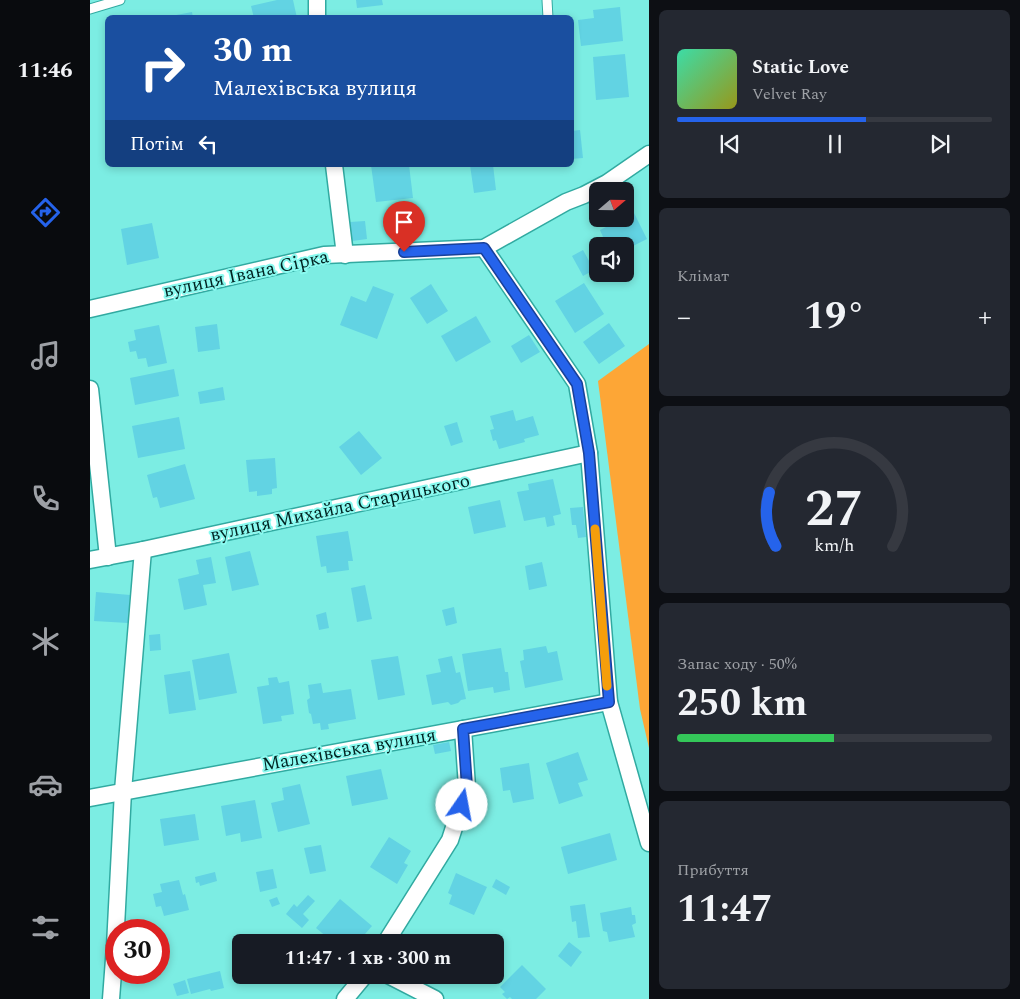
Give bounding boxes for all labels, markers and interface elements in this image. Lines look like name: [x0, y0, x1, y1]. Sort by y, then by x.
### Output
text: 30 m: [213, 24, 293, 77]
icon: right: [130, 35, 195, 100]
text: Static Love: [752, 53, 849, 82]
text: 11:46: [17, 54, 73, 87]
text: Малехівська вулиця: [213, 72, 417, 105]
text: Velvet Ray: [752, 82, 827, 106]
text: Потім: [130, 130, 184, 159]
icon: left: [194, 130, 222, 158]
icon: previous: [716, 130, 744, 158]
icon: pause: [821, 130, 849, 158]
icon: next: [926, 130, 954, 158]
north arrow: [589, 182, 634, 228]
map controls: [589, 182, 634, 282]
icon: directions: [28, 195, 63, 230]
pin: [383, 201, 425, 252]
icon: arrive: [390, 208, 418, 236]
button: sound: [589, 237, 634, 282]
street label: вулиця Івана Сірка: [160, 242, 332, 306]
text: Клімат: [677, 264, 729, 288]
text: 19°: [804, 288, 865, 346]
text: −: [677, 296, 691, 339]
text: +: [978, 296, 992, 339]
icon: music: [28, 338, 63, 373]
street label: вулиця Михайла Старицького: [207, 466, 473, 550]
text: 27: [805, 470, 864, 549]
icon: phone: [28, 481, 63, 516]
text: km/h: [814, 532, 855, 559]
icon: climate: [28, 624, 63, 659]
text: Запас ходу · 50%: [677, 652, 797, 676]
text: 250 km: [677, 675, 808, 733]
street label: Малехівська вулиця: [260, 720, 438, 780]
icon: car: [28, 767, 63, 802]
position arrow: [435, 778, 487, 830]
text: Прибуття: [677, 858, 749, 882]
text: 11:47: [677, 881, 772, 939]
icon: filters: [28, 910, 63, 945]
speed limit sign: 30: [105, 919, 170, 984]
text: 11:47 · 1 хв · 300 m: [285, 944, 451, 973]

